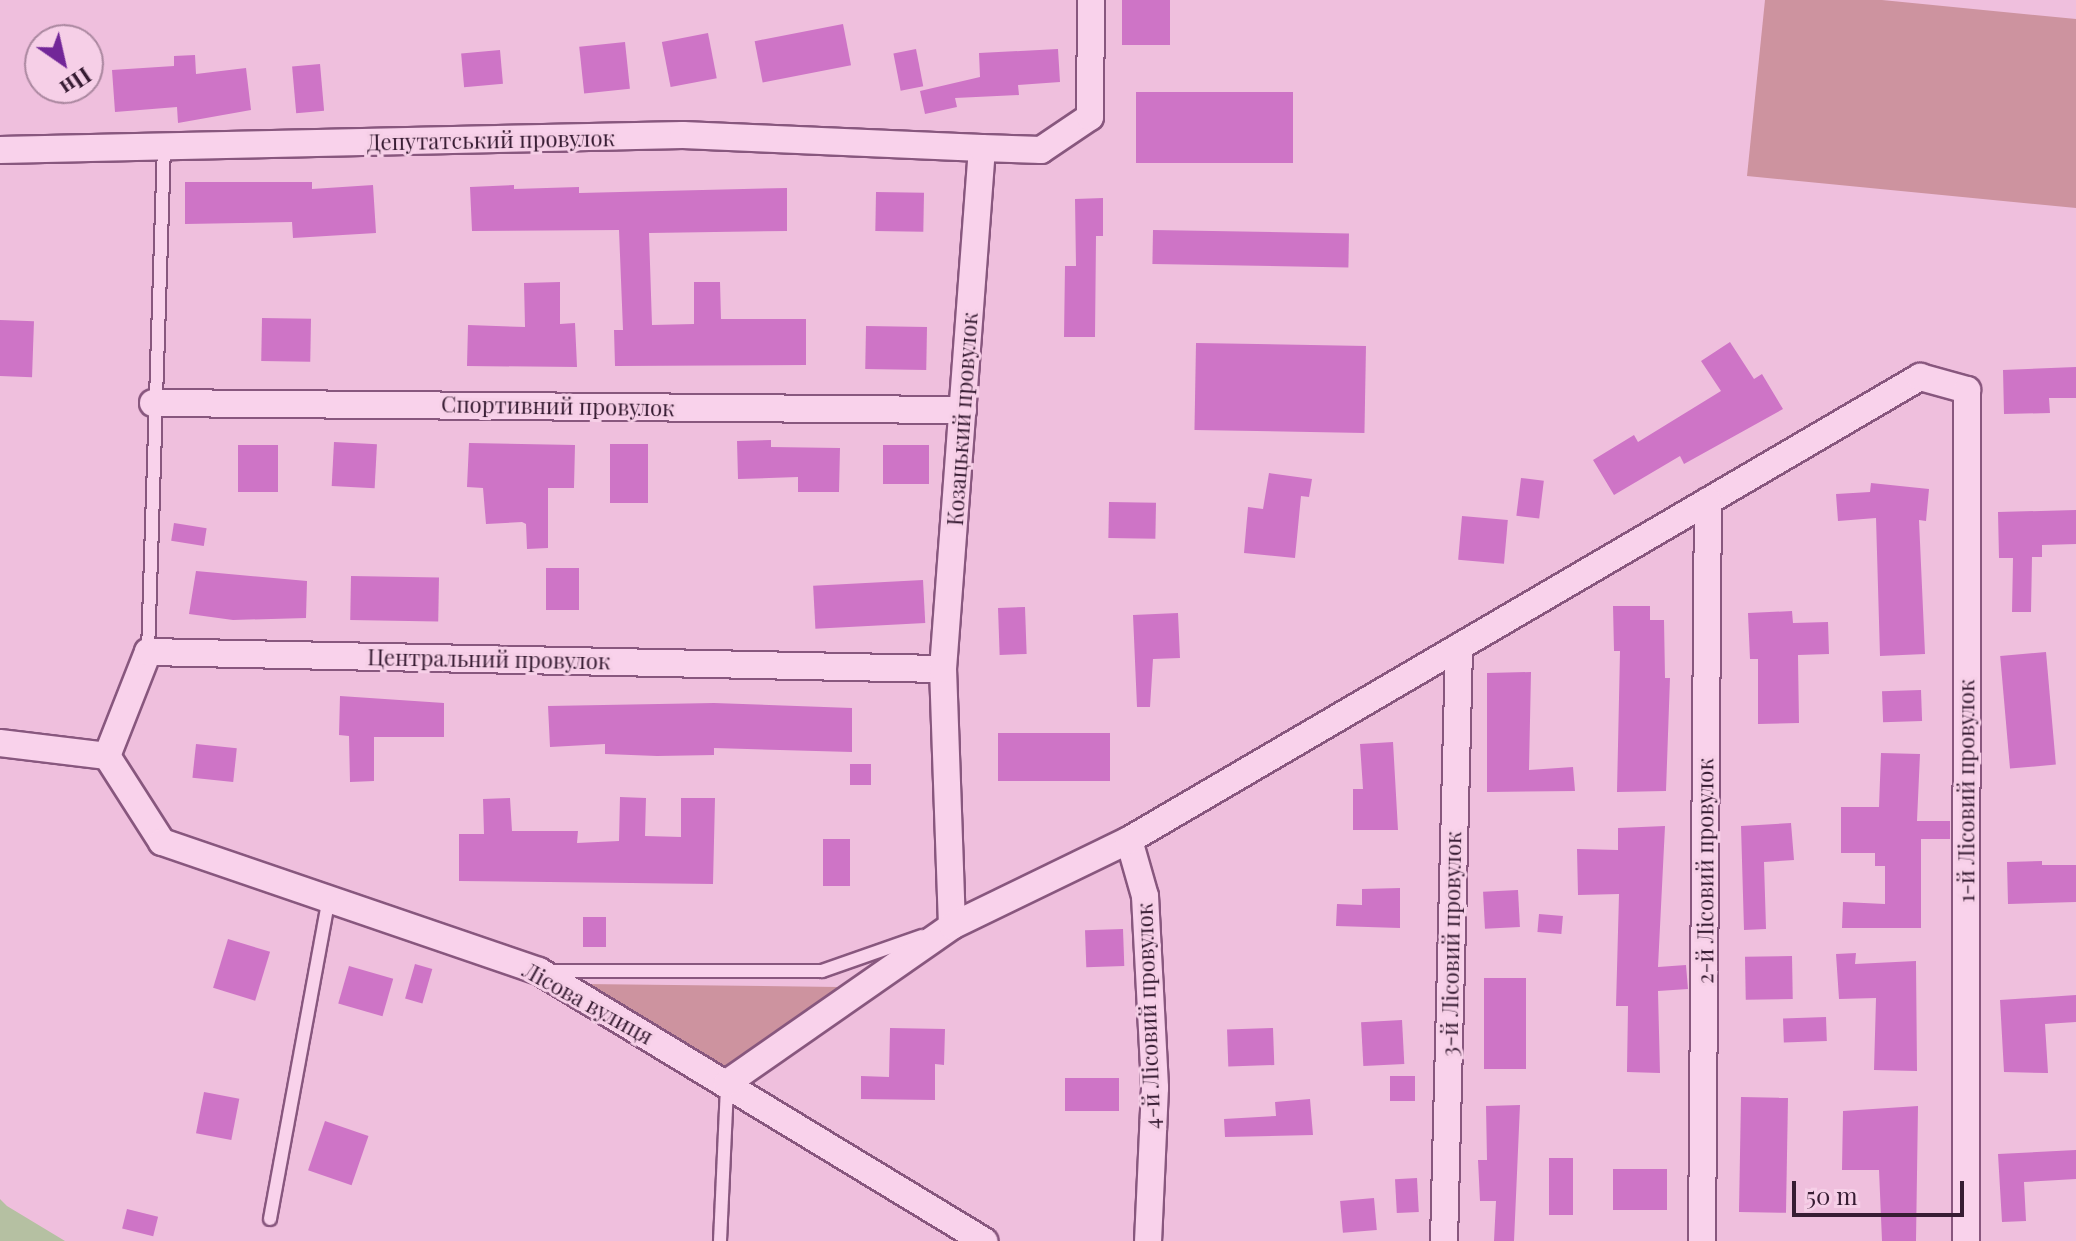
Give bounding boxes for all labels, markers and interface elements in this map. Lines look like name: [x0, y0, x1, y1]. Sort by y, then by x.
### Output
north arrow: [24, 24, 104, 104]
text: Пн: [55, 61, 98, 104]
street label: Депутатський провулок: [367, 125, 615, 155]
street label: Козацький провулок: [941, 311, 983, 527]
street label: Спортивний провулок: [441, 391, 675, 421]
street label: Центральний провулок: [367, 644, 611, 674]
street label: 1-й Лісовий провулок: [1953, 679, 1979, 903]
street label: 2-й Лісовий провулок: [1692, 758, 1718, 984]
street label: 3-й Лісовий провулок: [1436, 831, 1466, 1057]
street label: 4-й Лісовий провулок: [1131, 902, 1165, 1130]
street label: Лісова вулиця: [518, 956, 658, 1050]
scale bar: [1796, 1165, 1968, 1215]
text: 50 m: [1806, 1179, 1858, 1211]

